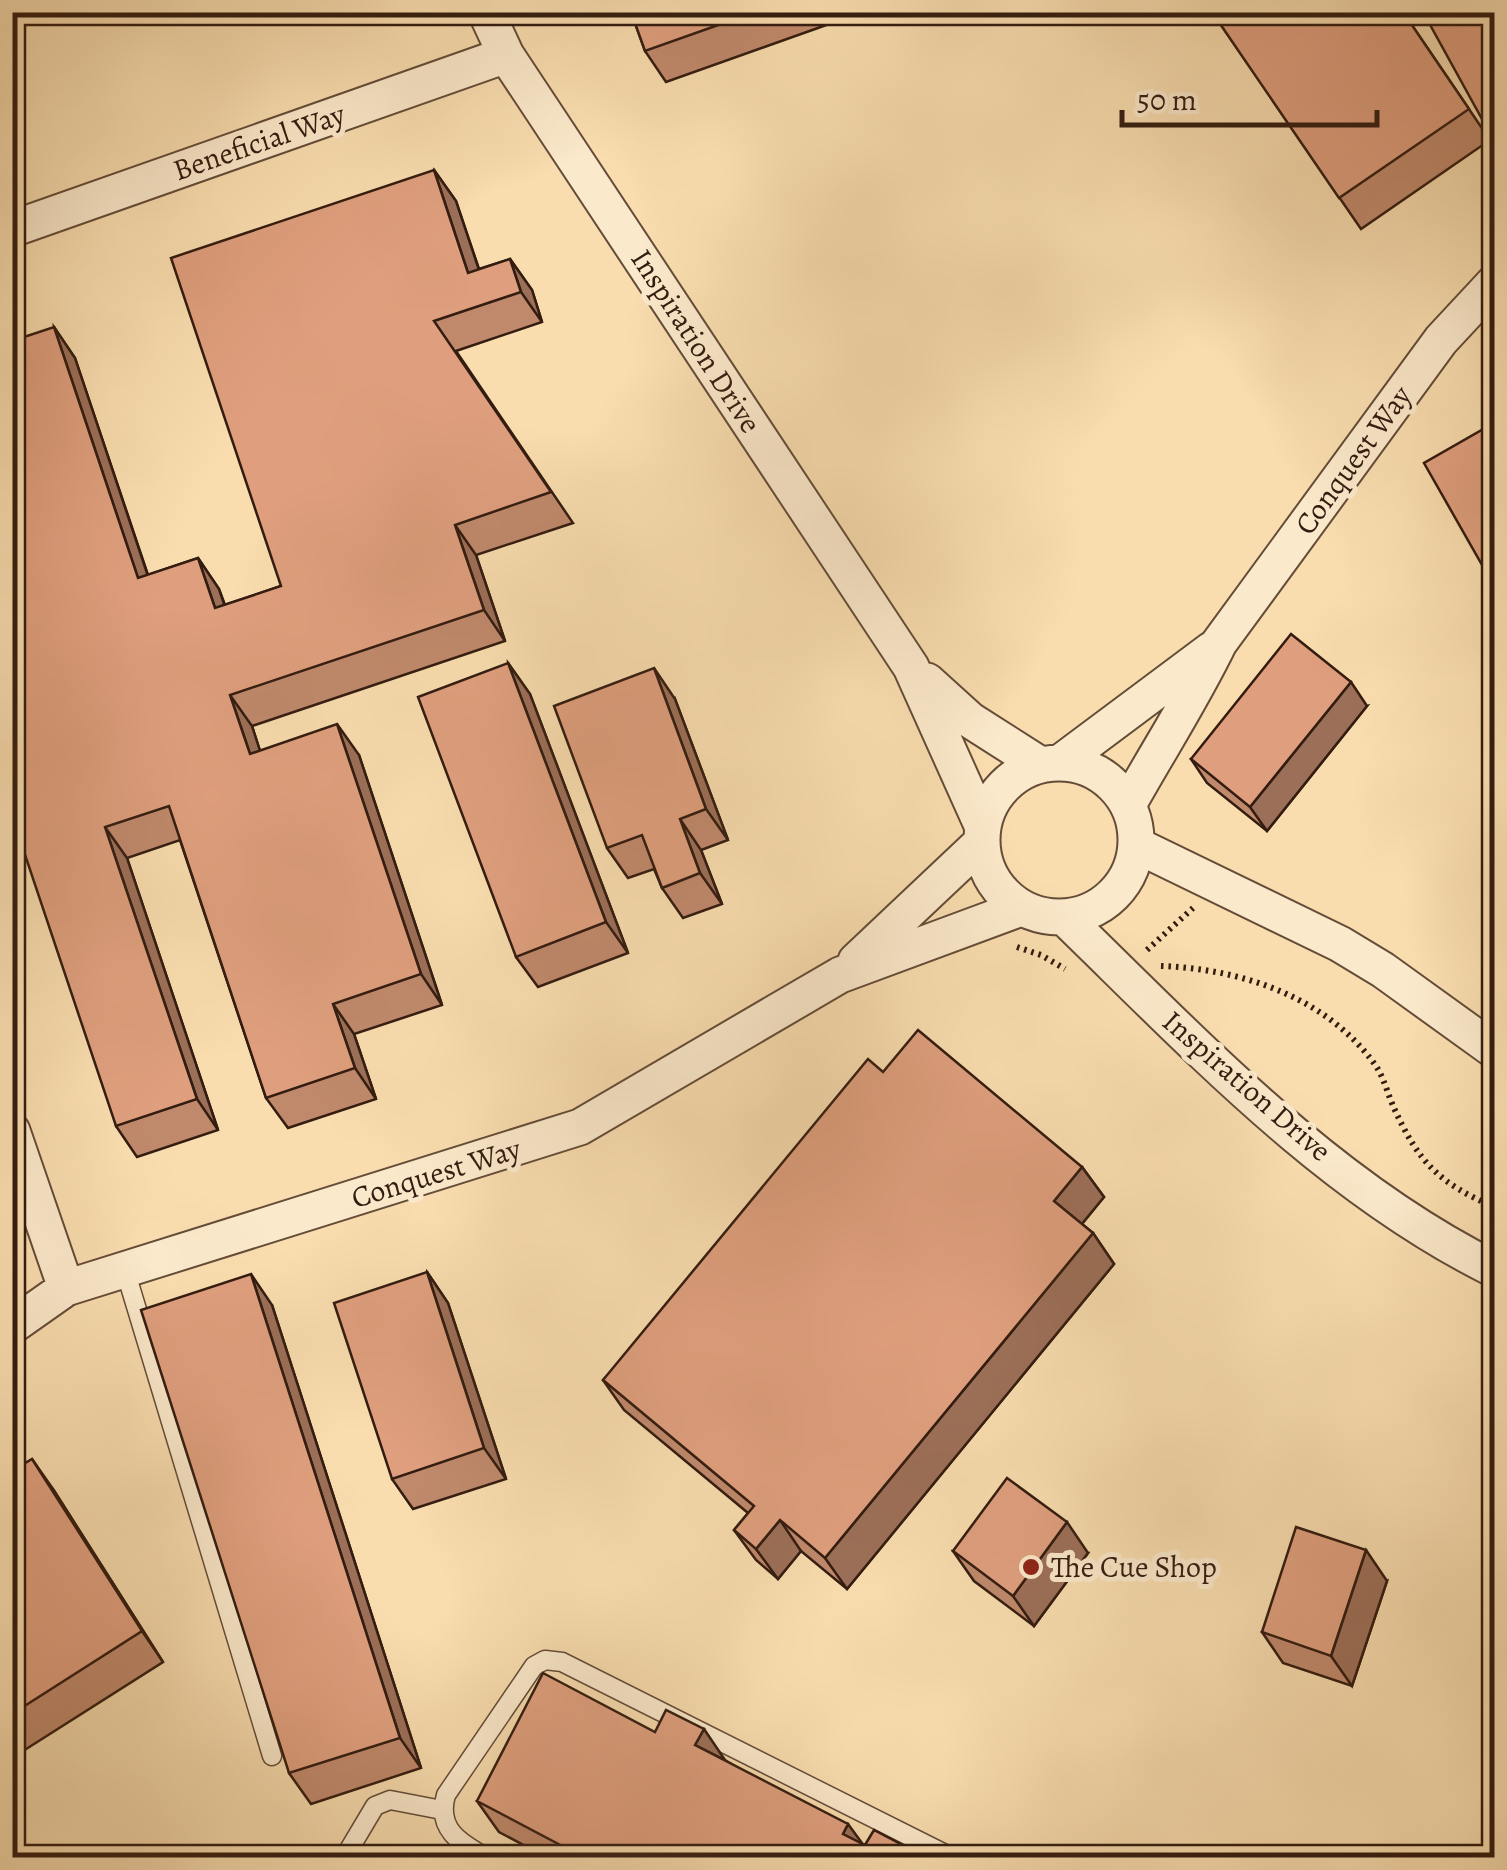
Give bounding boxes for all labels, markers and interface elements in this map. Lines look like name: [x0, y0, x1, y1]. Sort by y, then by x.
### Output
scale bar: [1122, 65, 1377, 127]
text: 50 m: [1137, 80, 1197, 120]
street label: Beneficial Way: [168, 94, 351, 190]
street label: Inspiration Drive: [622, 241, 770, 441]
street label: Conquest Way: [1285, 377, 1421, 543]
street label: Inspiration Drive: [1154, 1002, 1340, 1170]
street label: Conquest Way: [346, 1128, 526, 1218]
place label: The Cue Shop: [1051, 1547, 1217, 1587]
marker: The Cue Shop: [1020, 1556, 1042, 1578]

